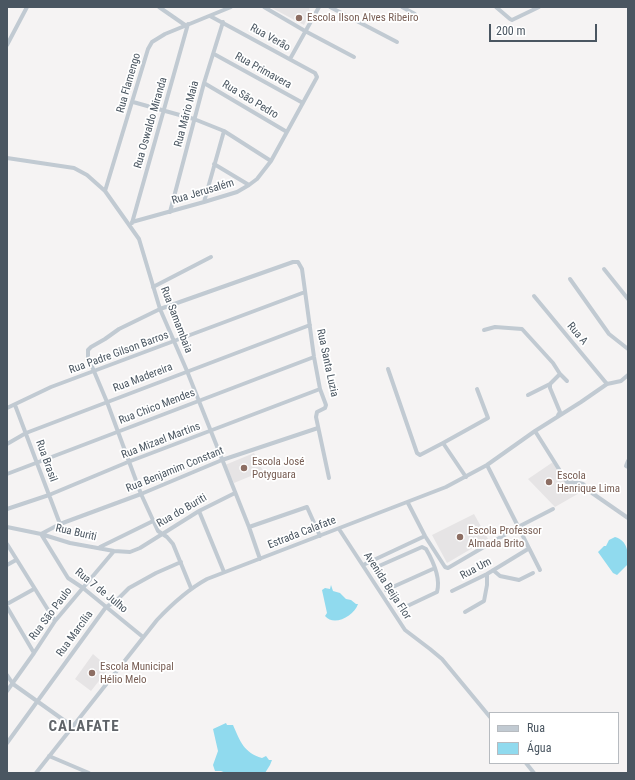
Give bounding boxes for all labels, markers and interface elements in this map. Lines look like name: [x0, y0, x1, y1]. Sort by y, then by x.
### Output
place label: Escola Ilson Alves Ribeiro: [307, 11, 419, 25]
marker: Escola Ilson Alves Ribeiro: [294, 13, 304, 23]
scale bar: [491, 16, 599, 42]
street label: Rua Verão: [248, 22, 292, 54]
text: 200 m: [496, 24, 526, 38]
street label: Rua Primavera: [232, 50, 294, 92]
street label: Rua Flamengo: [114, 52, 144, 114]
street label: Rua Oswaldo Miranda: [132, 76, 170, 170]
street label: Rua São Pedro: [219, 78, 281, 122]
street label: Rua Mário Maia: [172, 80, 202, 148]
street label: Rua Jerusalém: [170, 176, 236, 208]
street label: Rua Samambaia: [157, 285, 195, 355]
street label: Rua A: [564, 320, 590, 348]
street label: Rua Santa Luzia: [313, 328, 341, 398]
street label: Rua Padre Gilson Barros: [67, 329, 171, 377]
street label: Rua Madereira: [111, 361, 175, 395]
street label: Rua Chico Mendes: [117, 386, 197, 428]
street label: Rua Mizael Martins: [120, 420, 202, 462]
street label: Rua Brasil: [32, 438, 60, 484]
street label: Rua Benjamim Constant: [124, 444, 226, 496]
place label: Escola José Potyguara: [252, 455, 304, 481]
marker: Escola José Potyguara: [239, 463, 249, 473]
place label: Escola Henrique Lima: [557, 469, 620, 495]
marker: Escola Henrique Lima: [544, 477, 554, 487]
street label: Rua do Buriti: [155, 491, 209, 531]
street label: Estrada Calafate: [266, 514, 338, 552]
street label: Rua Buriti: [54, 522, 98, 544]
place label: Escola Professor Almada Brito: [468, 524, 542, 550]
marker: Escola Professor Almada Brito: [455, 532, 465, 542]
street label: Avenida Beija Flor: [360, 550, 414, 622]
street label: Rua Um: [458, 555, 494, 583]
street label: Rua 7 de Julho: [72, 566, 130, 616]
street label: Rua São Paulo: [27, 585, 75, 643]
street label: Rua Marcília: [54, 608, 96, 660]
place label: Escola Municipal Hélio Melo: [100, 660, 174, 686]
marker: Escola Municipal Hélio Melo: [87, 668, 97, 678]
legend: [489, 712, 619, 764]
district label: CALAFATE: [48, 718, 120, 736]
text: Rua: [527, 721, 545, 735]
text: Água: [527, 741, 551, 755]

